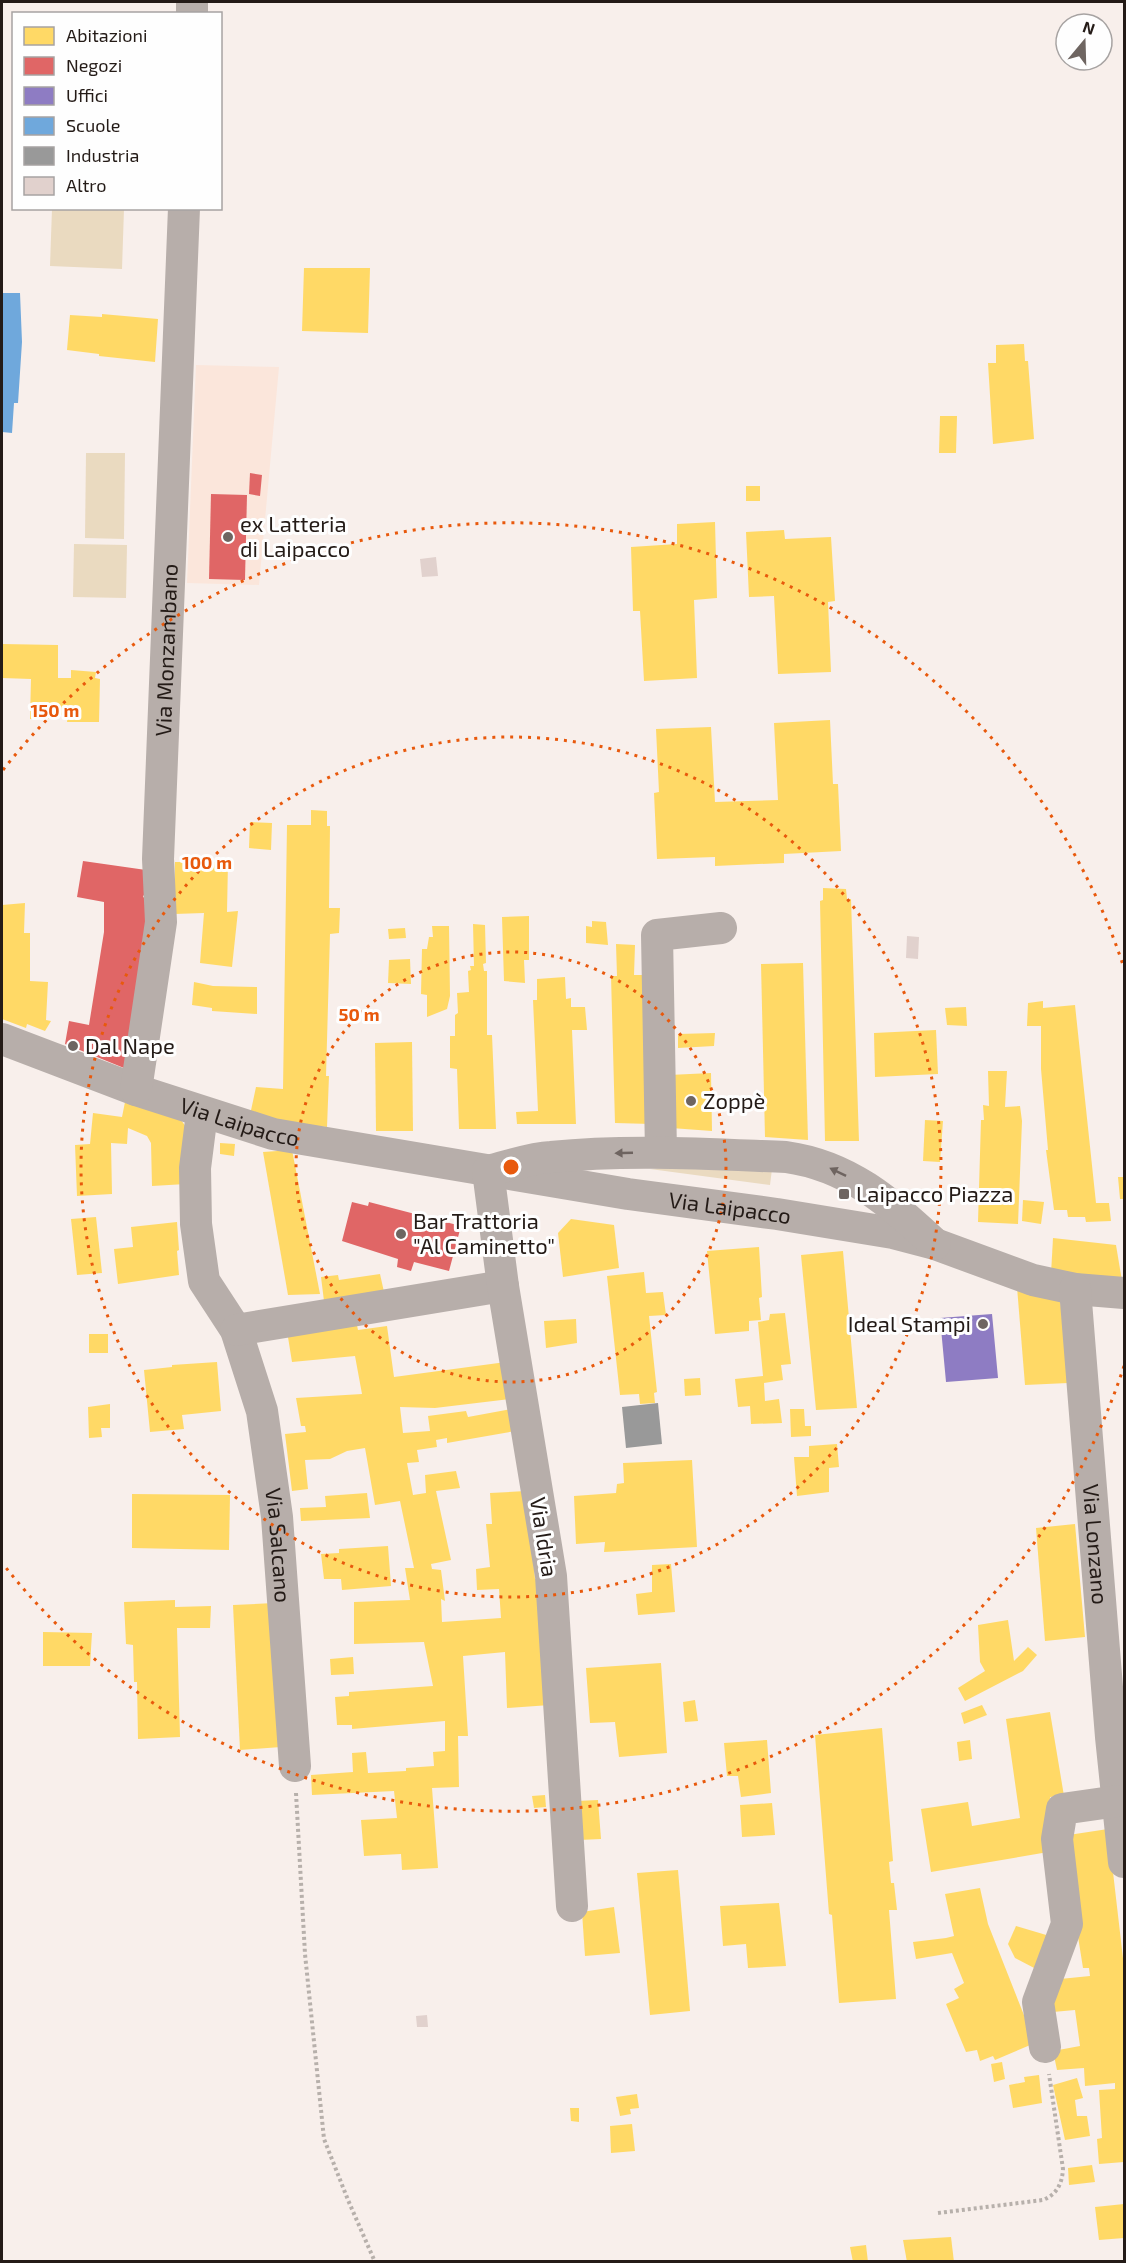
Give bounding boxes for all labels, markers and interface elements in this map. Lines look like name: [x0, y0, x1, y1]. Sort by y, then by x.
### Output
legend: [12, 12, 222, 210]
north arrow: [1054, 12, 1114, 72]
text: N: [1080, 16, 1098, 38]
text: Abitazioni: [66, 24, 147, 46]
text: Negozi: [66, 54, 122, 76]
text: Uffici: [66, 84, 108, 106]
text: Scuole: [66, 114, 120, 136]
text: Industria: [66, 144, 139, 166]
text: Altro: [66, 174, 106, 196]
place label: ex Latteria di Laipacco: [240, 510, 350, 561]
marker: ex Latteria di Laipacco: [221, 530, 235, 544]
street label: Via Monzambano: [149, 563, 182, 737]
text: 150 m: [31, 699, 79, 721]
text: 100 m: [182, 851, 232, 873]
text: 50 m: [338, 1003, 380, 1025]
place label: Dal Nape: [85, 1032, 175, 1058]
marker: Dal Nape: [66, 1039, 80, 1053]
place label: Zoppè: [703, 1087, 765, 1113]
street label: Via Laipacco: [177, 1091, 301, 1150]
marker: Zoppè: [684, 1094, 698, 1108]
one-way arrow: [615, 1149, 634, 1158]
centre of rings: [501, 1157, 521, 1177]
one-way arrow: [829, 1167, 846, 1176]
place label: Laipacco Piazza: [856, 1180, 1013, 1206]
street label: Via Laipacco: [667, 1186, 793, 1228]
marker: Laipacco Piazza: [837, 1187, 851, 1201]
place label: Bar Trattoria "Al Caminetto": [413, 1207, 555, 1258]
marker: Bar Trattoria "Al Caminetto": [394, 1227, 408, 1241]
place label: Ideal Stampi: [848, 1310, 971, 1336]
marker: Ideal Stampi: [976, 1317, 990, 1331]
street label: Via Lonzano: [1079, 1483, 1114, 1605]
street label: Via Salcano: [261, 1486, 297, 1603]
street label: Via Idria: [526, 1495, 564, 1579]

